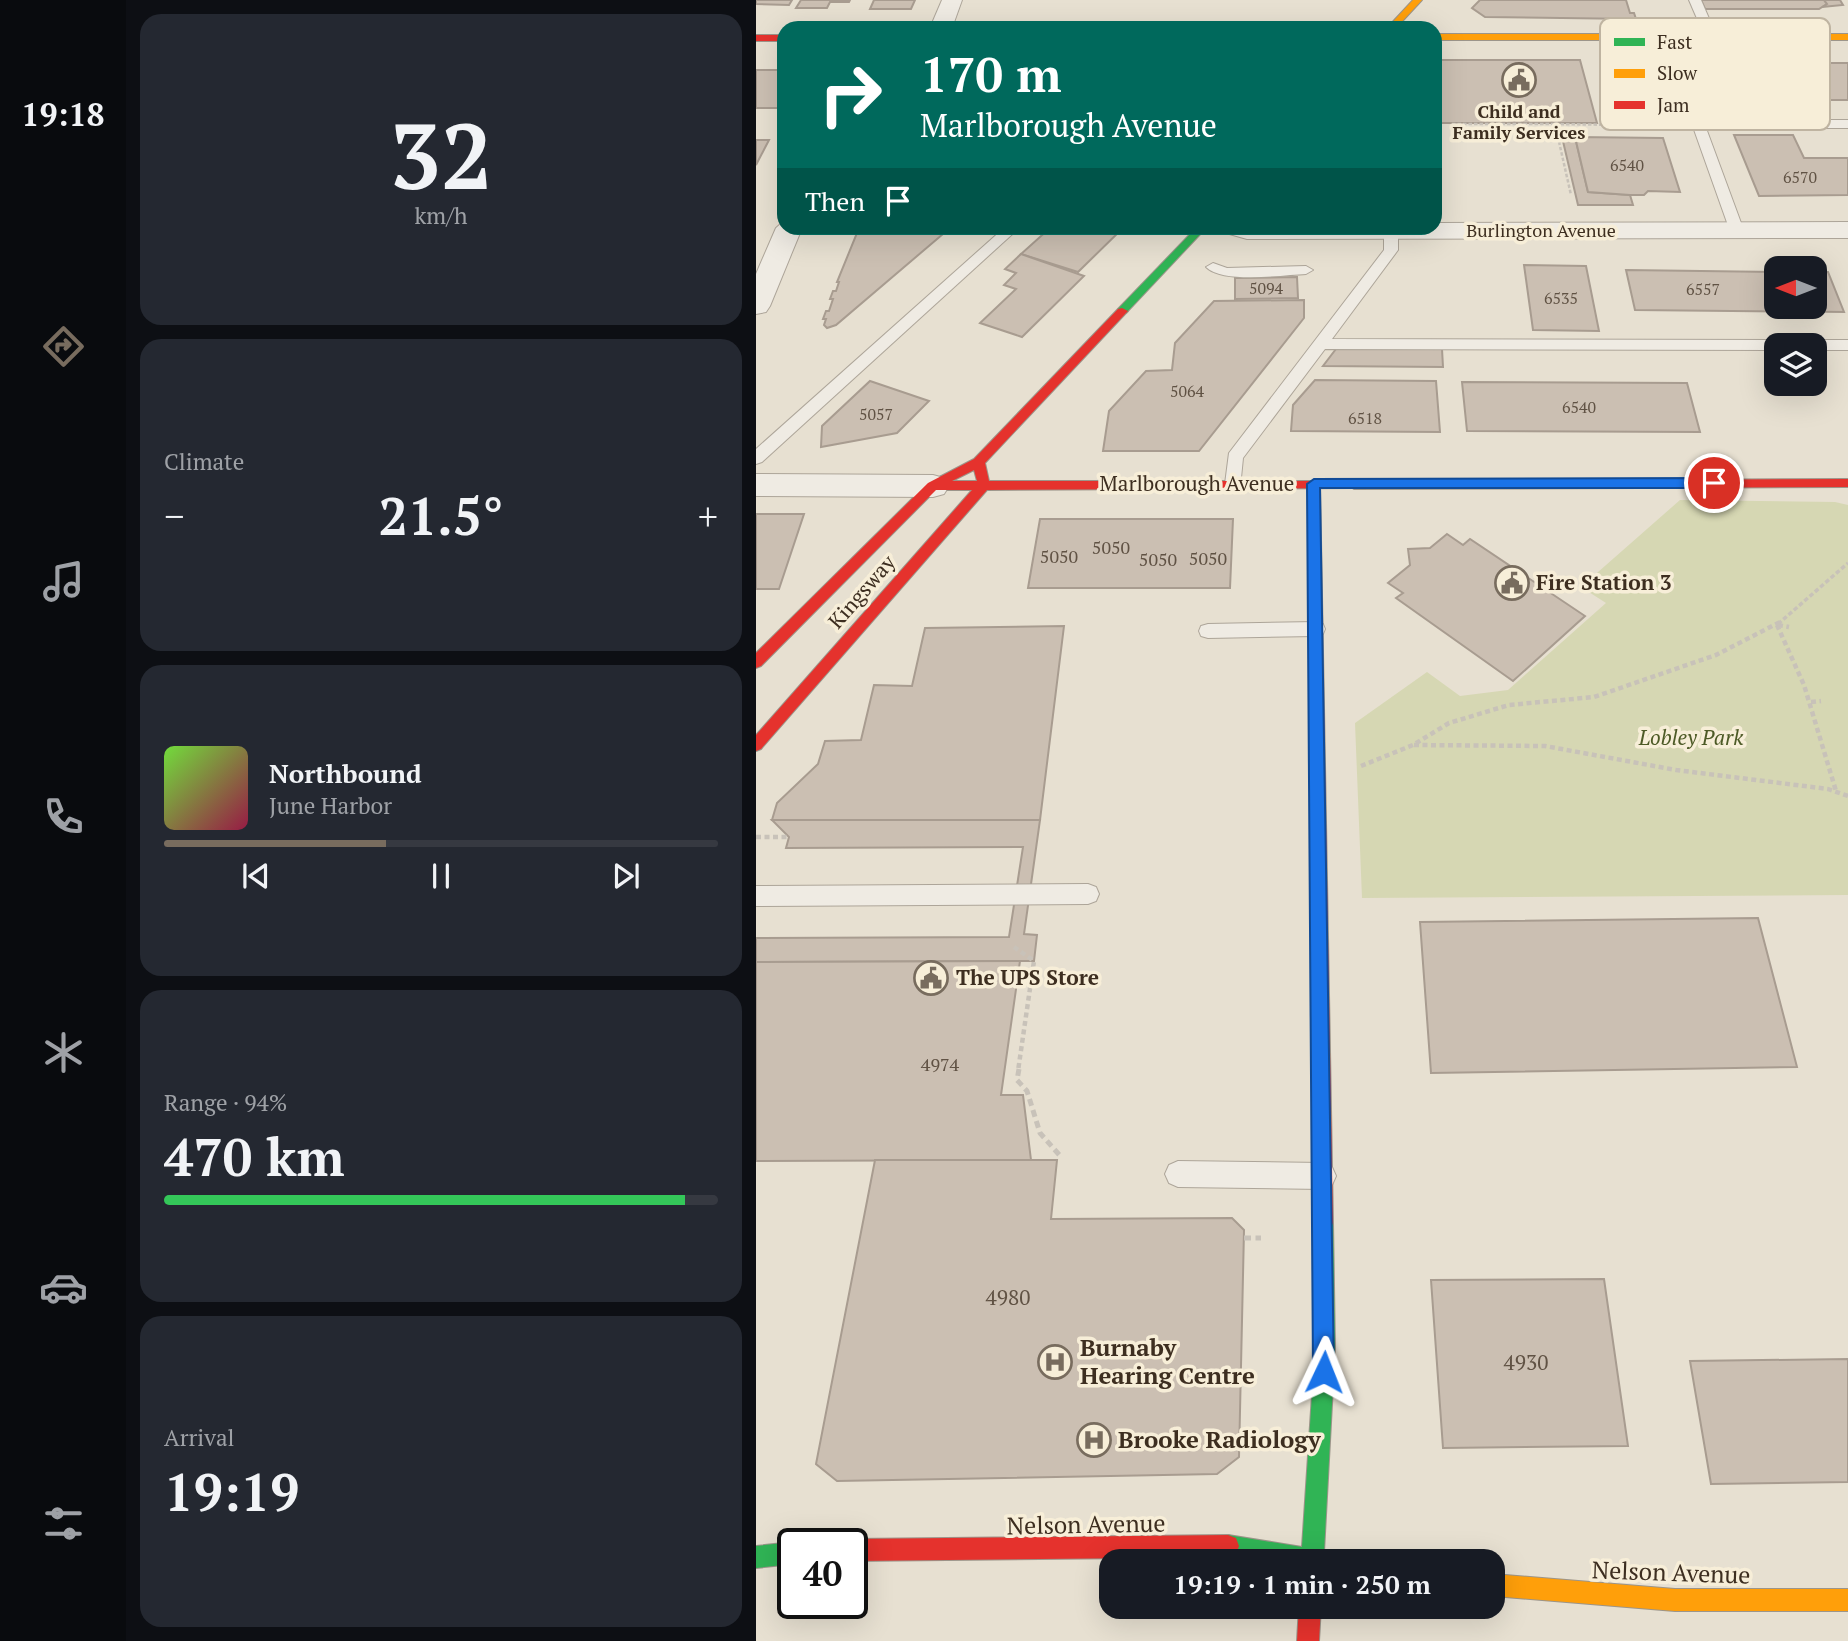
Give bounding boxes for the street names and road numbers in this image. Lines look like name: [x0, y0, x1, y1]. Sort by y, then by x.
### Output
street label: Burlington Avenue: [1466, 218, 1616, 242]
street label: Marlborough Avenue: [1100, 469, 1294, 497]
street label: Kingsway: [821, 548, 901, 634]
street label: Nelson Avenue: [1006, 1507, 1166, 1541]
street label: Nelson Avenue: [1591, 1553, 1751, 1591]

